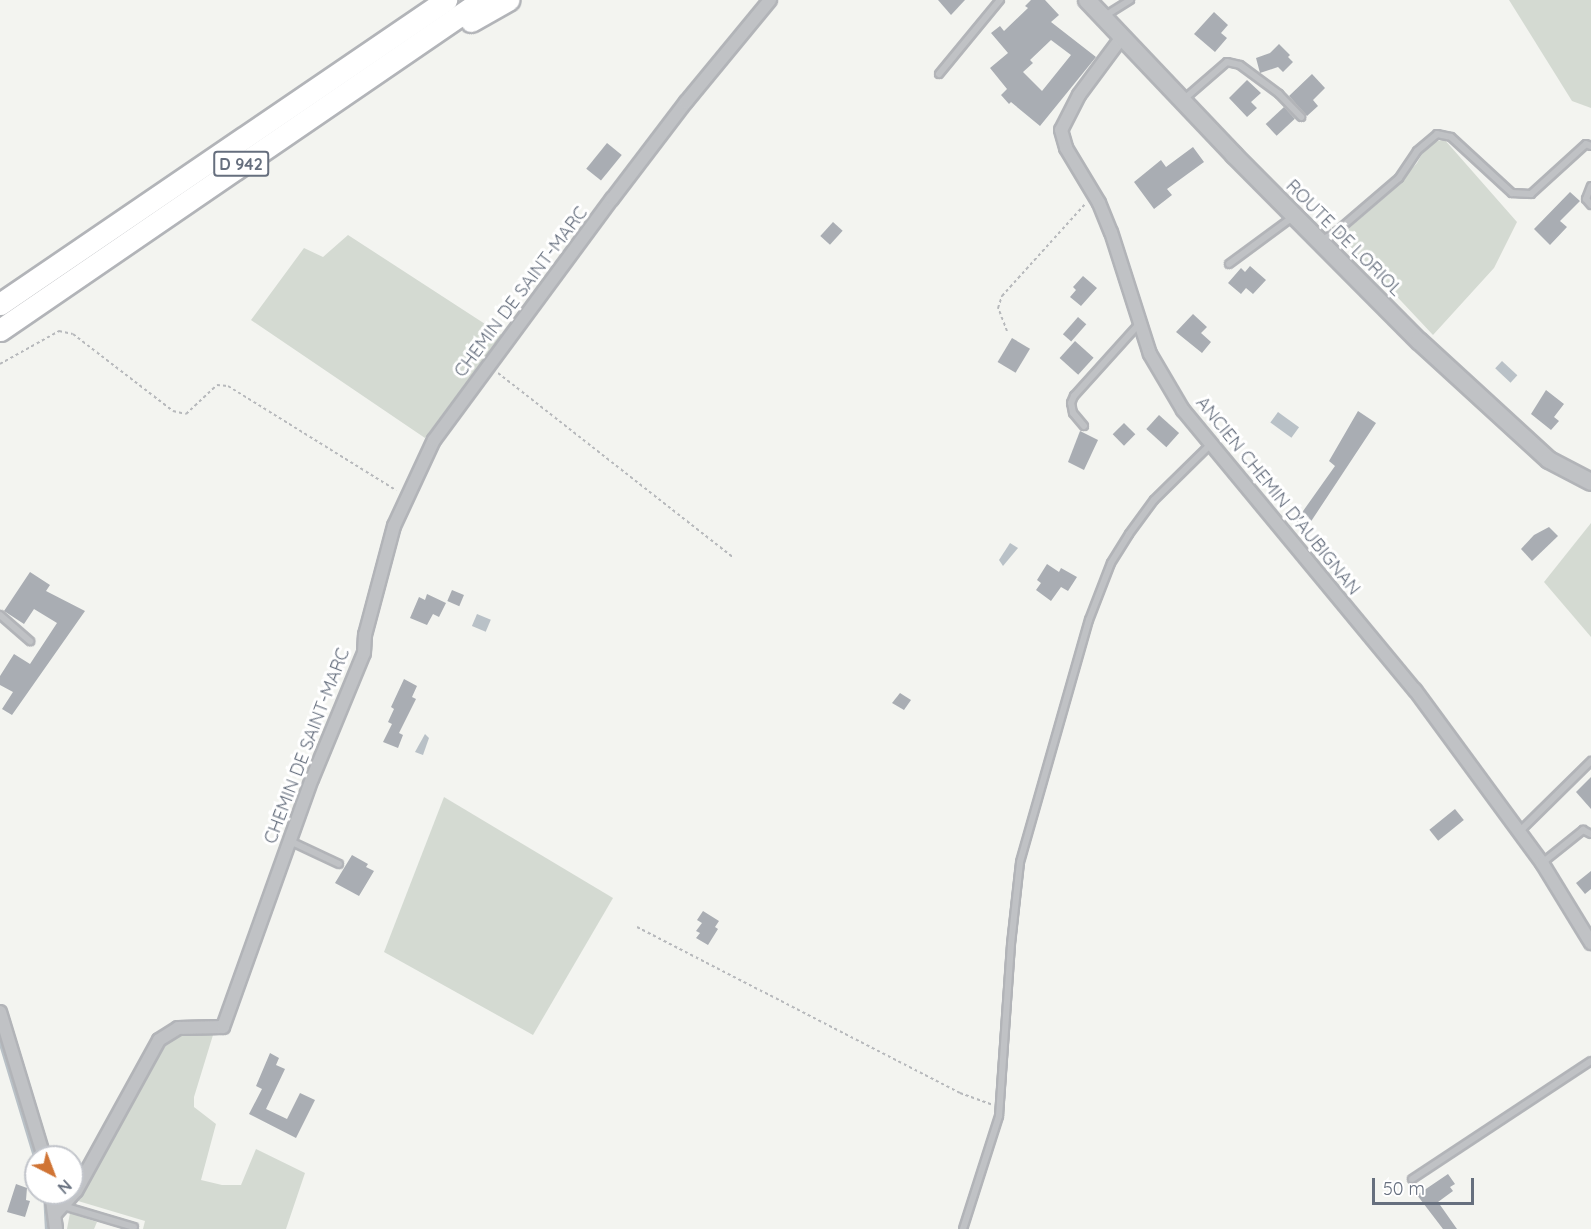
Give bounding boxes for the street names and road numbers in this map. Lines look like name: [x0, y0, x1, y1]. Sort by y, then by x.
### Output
road number: D 942: [212, 151, 270, 177]
street label: ROUTE DE LORIOL: [1281, 175, 1407, 301]
street label: CHEMIN DE SAINT-MARC: [450, 203, 592, 381]
street label: ANCIEN CHEMIN D'AUBIGNAN: [1191, 392, 1365, 600]
street label: CHEMIN DE SAINT-MARC: [260, 645, 354, 847]

